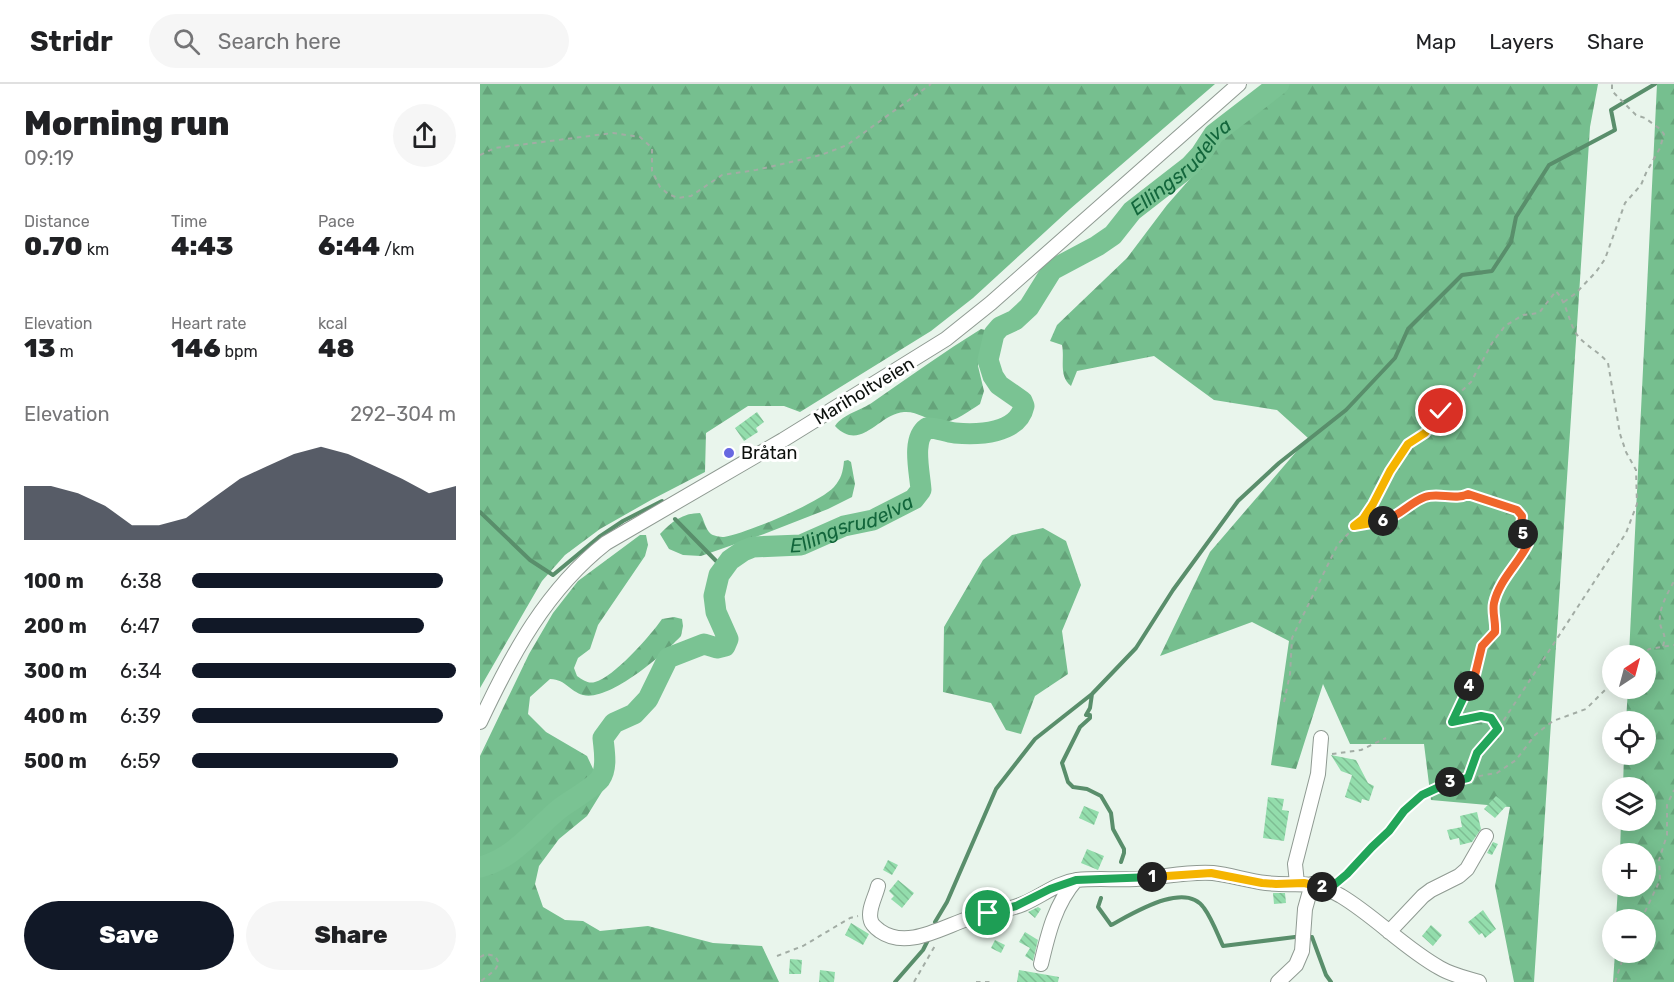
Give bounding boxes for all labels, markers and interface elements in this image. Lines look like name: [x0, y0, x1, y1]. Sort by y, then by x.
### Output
search box: [149, 14, 569, 68]
text: Stridr: [30, 25, 113, 58]
icon: search: [170, 25, 203, 58]
text: Search here: [218, 28, 341, 55]
text: Map: [1415, 29, 1456, 54]
text: Layers: [1489, 29, 1554, 54]
text: Share: [1587, 29, 1644, 54]
text: Morning run: [24, 104, 229, 143]
button: share: [393, 104, 456, 167]
water label: Ellingsrudelva: [1125, 113, 1236, 220]
text: 09:19: [24, 146, 74, 170]
text: Distance: [24, 212, 90, 231]
text: Time: [171, 212, 207, 231]
text: Pace: [318, 212, 355, 231]
text: 0.70: [24, 231, 83, 262]
text: 4:43: [171, 231, 234, 262]
text: 6:44: [318, 231, 380, 262]
text: km: [83, 240, 109, 259]
text: /km: [380, 240, 414, 259]
text: Elevation: [24, 314, 93, 333]
text: Heart rate: [171, 314, 246, 333]
text: kcal: [318, 314, 347, 333]
text: 13: [24, 333, 56, 364]
text: 146: [171, 333, 221, 364]
text: 48: [318, 333, 354, 364]
text: m: [56, 342, 74, 361]
text: bpm: [221, 342, 258, 361]
street label: Mariholtveien: [810, 352, 918, 430]
pin: [1415, 385, 1466, 436]
icon: check: [1424, 394, 1457, 427]
text: Elevation: [24, 402, 110, 426]
text: 292–304 m: [350, 402, 456, 426]
place label: Bråtan: [741, 442, 797, 464]
marker: Bråtan: [722, 446, 736, 460]
water label: Ellingsrudelva: [790, 489, 918, 557]
pin: 6: [1368, 506, 1398, 536]
text: 6: [1378, 511, 1388, 530]
pin: 5: [1508, 519, 1538, 549]
text: 5: [1518, 524, 1528, 543]
text: 100 m: [24, 569, 84, 593]
text: 6:38: [120, 569, 162, 593]
text: 200 m: [24, 614, 87, 638]
text: 6:47: [120, 614, 160, 638]
north arrow: [1602, 645, 1656, 699]
map controls: [1602, 645, 1656, 963]
text: 300 m: [24, 659, 87, 683]
text: 6:34: [120, 659, 162, 683]
pin: 4: [1454, 671, 1484, 701]
text: 4: [1464, 676, 1474, 695]
text: 400 m: [24, 704, 87, 728]
text: 6:39: [120, 704, 161, 728]
button: locate: [1602, 711, 1656, 765]
text: 500 m: [24, 749, 87, 773]
text: 6:59: [120, 749, 161, 773]
pin: 3: [1435, 767, 1465, 797]
text: 3: [1445, 772, 1455, 791]
button: layers: [1602, 777, 1656, 831]
button: +: [1602, 843, 1656, 897]
pin: 1: [1137, 862, 1167, 892]
text: 1: [1148, 867, 1156, 886]
pin: 2: [1307, 872, 1337, 902]
text: 2: [1317, 877, 1327, 896]
pin: [962, 887, 1013, 938]
icon: arrive: [971, 896, 1004, 929]
button: Save: [24, 901, 234, 970]
button: Share: [246, 901, 456, 970]
button: −: [1602, 909, 1656, 963]

